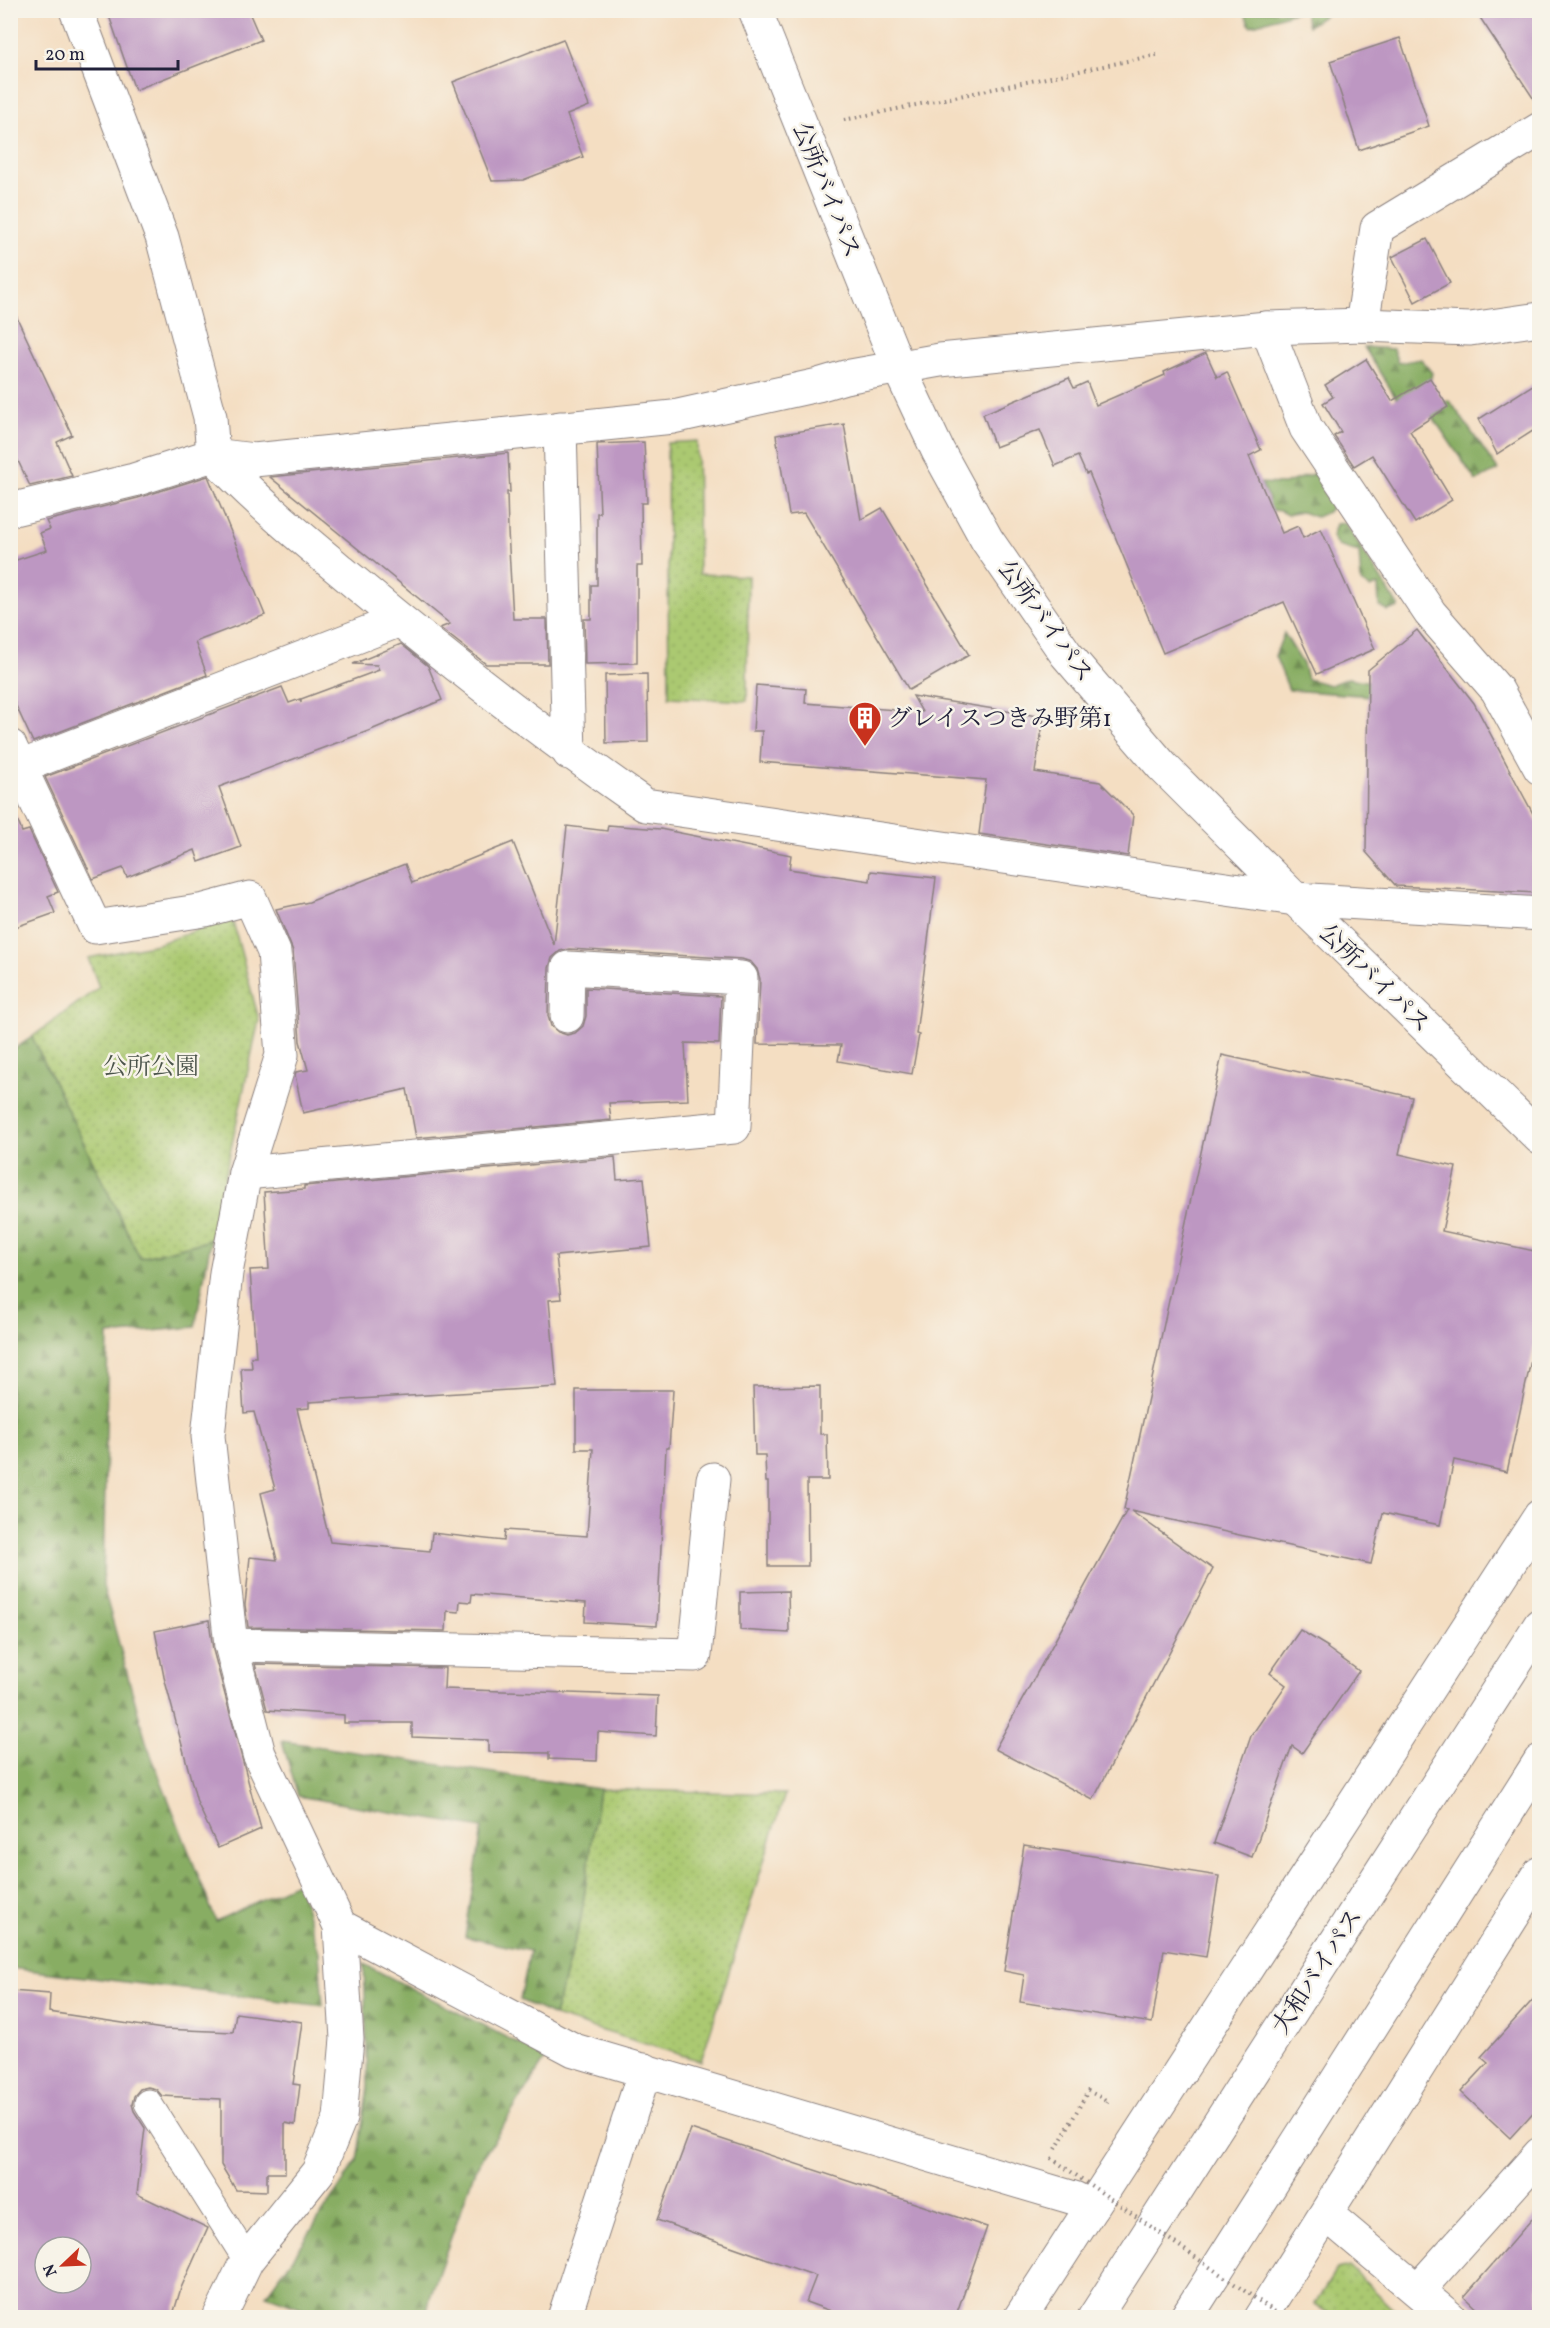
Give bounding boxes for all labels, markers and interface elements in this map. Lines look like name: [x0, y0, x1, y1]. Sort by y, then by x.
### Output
scale bar: [36, 33, 178, 71]
text: 20 m: [45, 43, 85, 68]
street label: 公所バイパス: [782, 118, 868, 264]
street label: 公所バイパス: [988, 554, 1100, 690]
building icon: グレイスつきみ野第1: [847, 700, 883, 747]
place label: グレイスつきみ野第1: [888, 703, 1112, 737]
street label: 公所バイパス: [1310, 917, 1437, 1042]
park label: 公所公園: [103, 1051, 199, 1085]
street label: 大和バイパス: [1265, 1903, 1372, 2042]
north arrow: [33, 2235, 93, 2295]
text: N: [38, 2260, 63, 2280]

